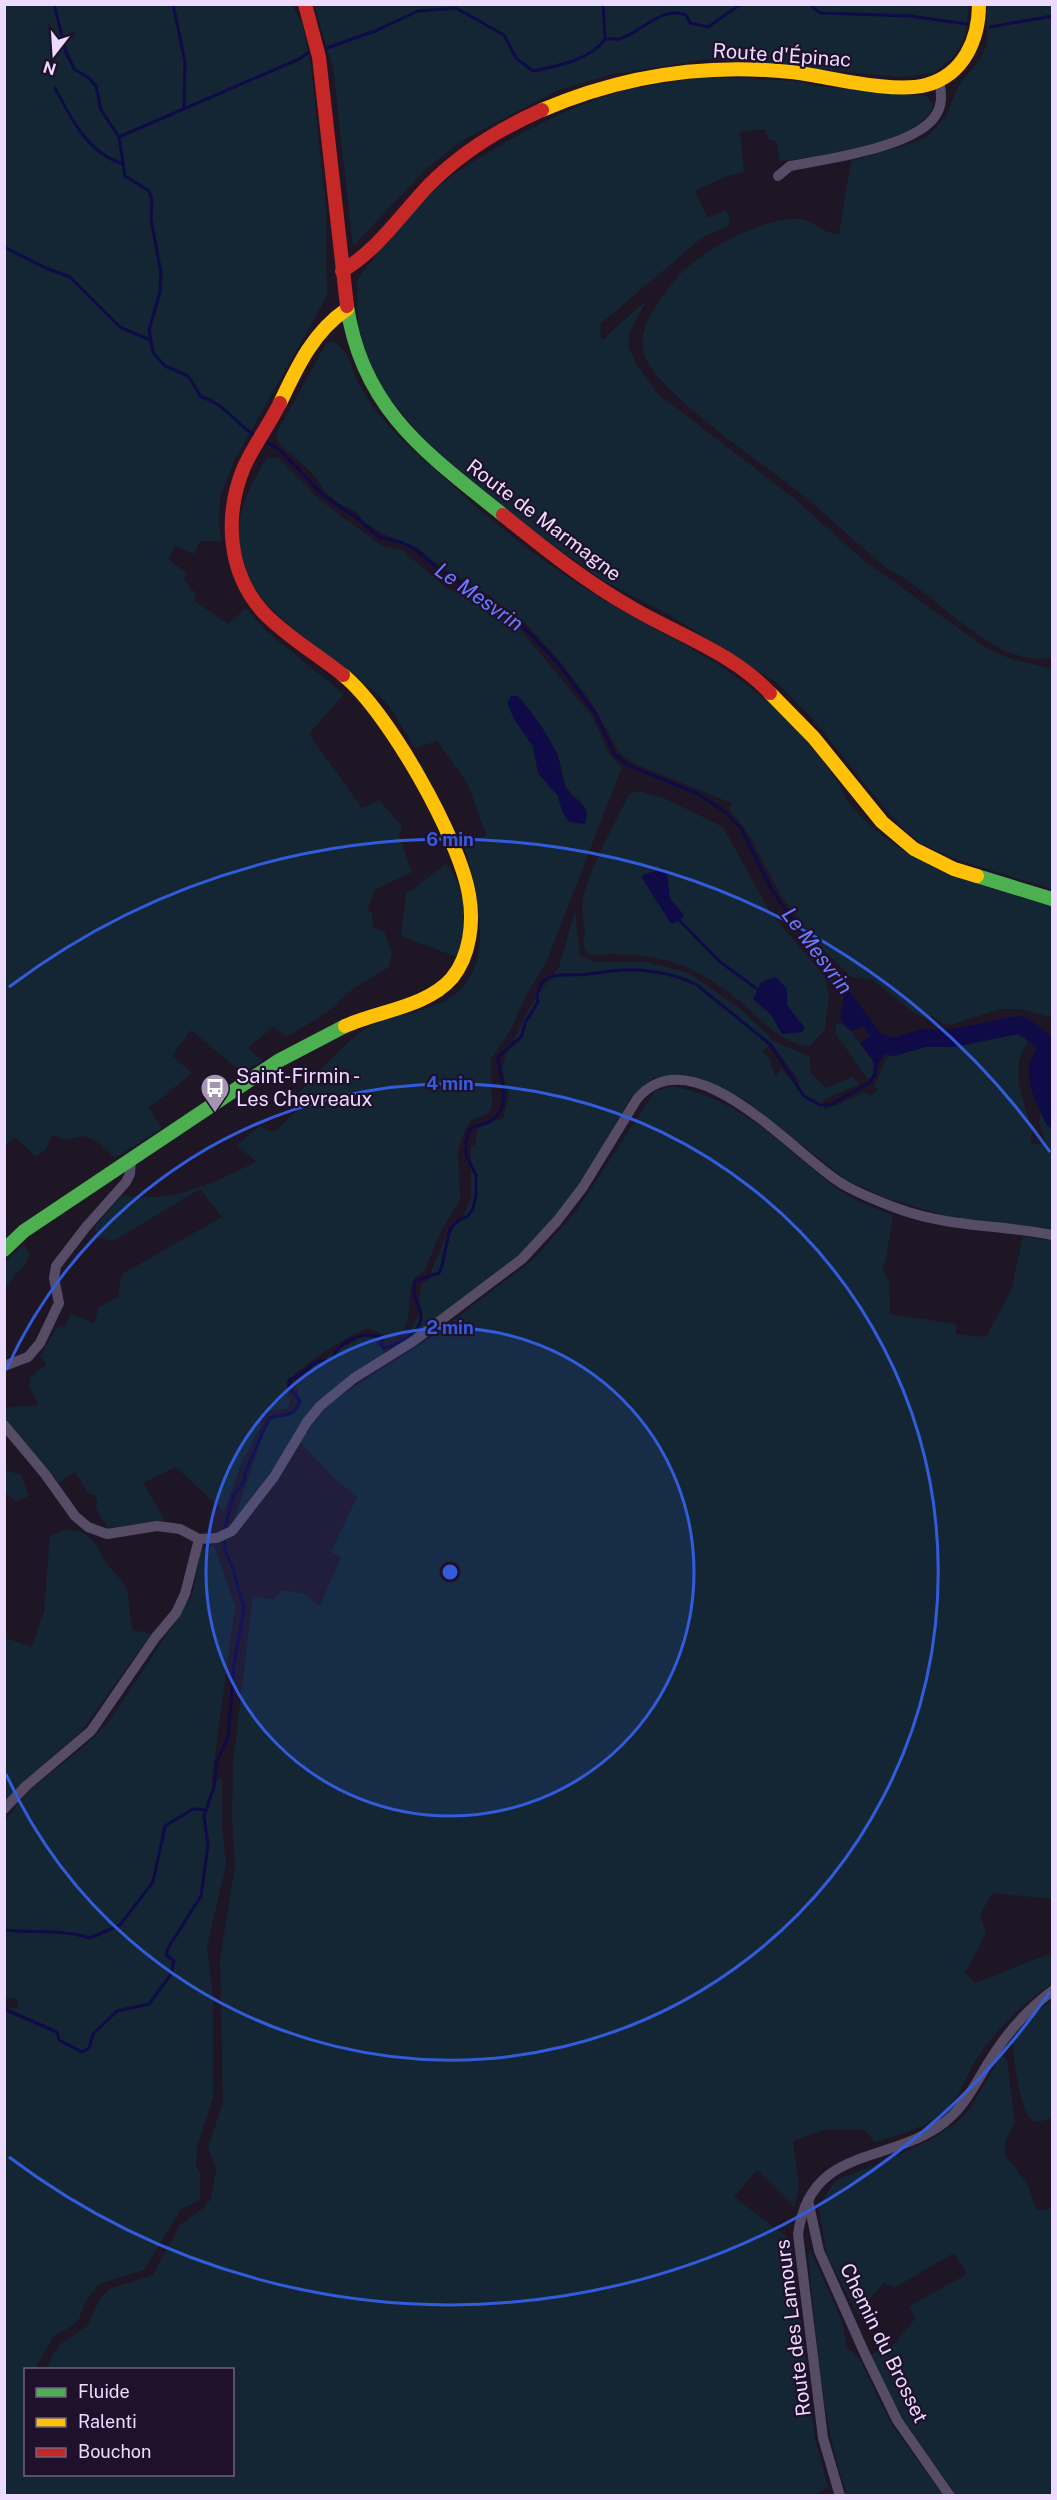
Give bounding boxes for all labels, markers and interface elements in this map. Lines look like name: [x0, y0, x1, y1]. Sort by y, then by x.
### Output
north arrow: [24, 24, 84, 84]
street label: Route d'Épinac: [712, 37, 852, 72]
text: N: [41, 57, 59, 79]
street label: Route de Marmagne: [462, 454, 626, 586]
water label: Le Mesvrin: [430, 557, 528, 636]
text: 6 min: [426, 829, 474, 850]
water label: Le Mesvrin: [777, 902, 858, 999]
place label: Saint-Firmin - Les Chevreaux: [236, 1064, 373, 1111]
bus stop icon: Saint-Firmin - Les Chevreaux: [199, 1072, 231, 1114]
text: 4 min: [426, 1073, 474, 1094]
text: 2 min: [426, 1317, 474, 1338]
centre of rings: [440, 1562, 460, 1582]
street label: Route des Lamours: [770, 2238, 816, 2418]
street label: Chemin du Brosset: [835, 2259, 933, 2427]
legend: [24, 2368, 234, 2476]
text: Fluide: [78, 2381, 130, 2402]
text: Ralenti: [78, 2411, 137, 2432]
text: Bouchon: [78, 2441, 151, 2462]

